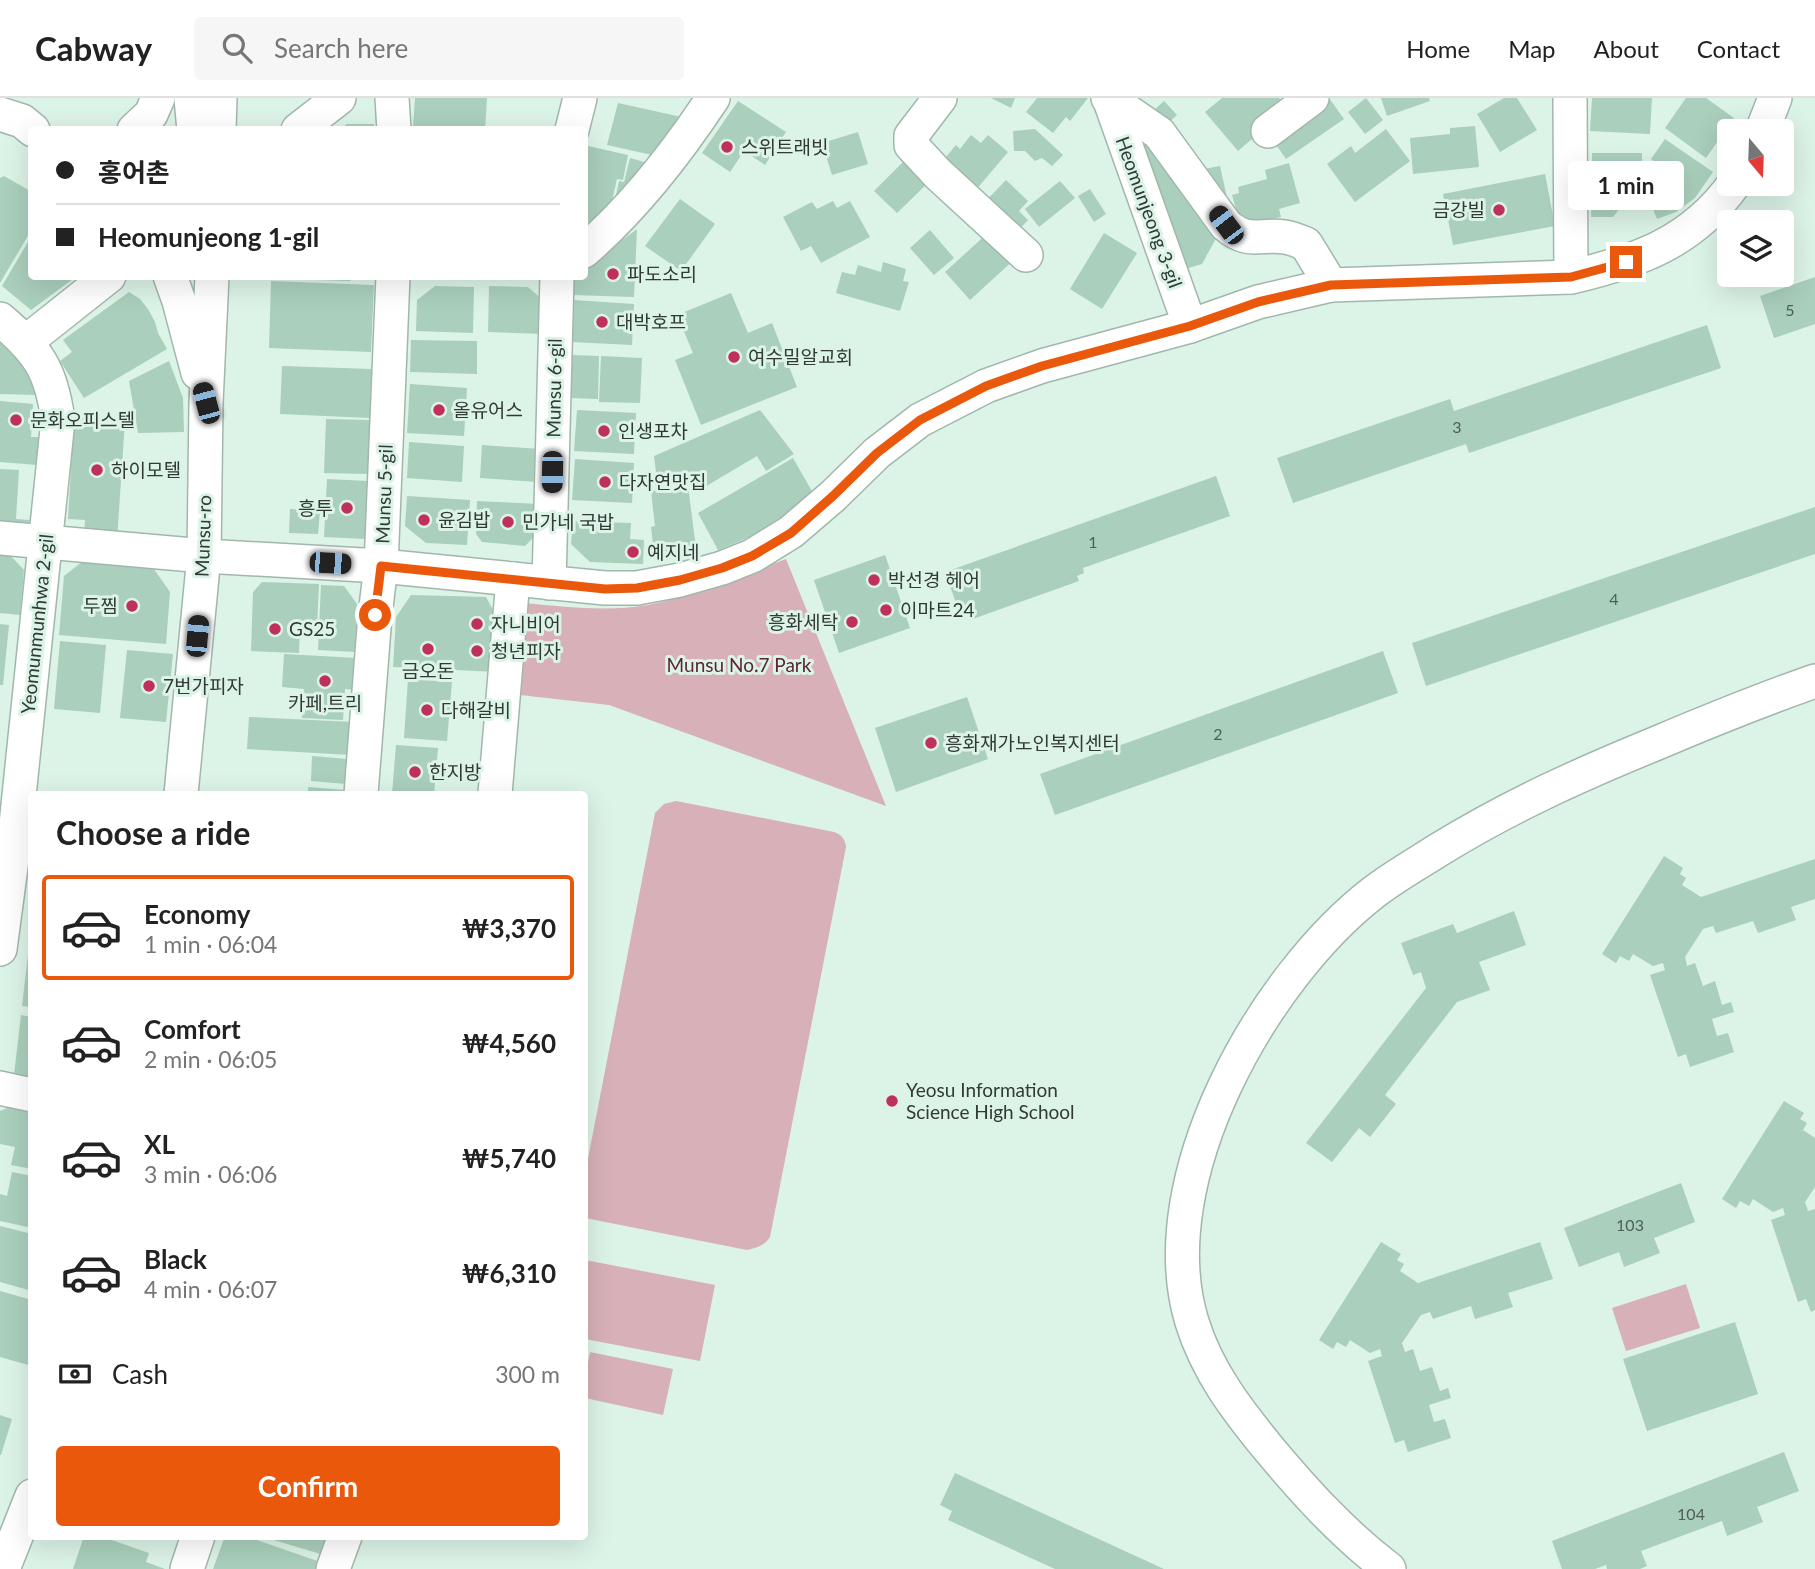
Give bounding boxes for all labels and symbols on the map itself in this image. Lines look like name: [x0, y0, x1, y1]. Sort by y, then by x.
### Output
north arrow: [1717, 119, 1794, 196]
street label: Heomunjeong 3-gil: [1111, 133, 1188, 291]
place label: 스위트래빗: [741, 135, 828, 158]
marker: 스위트래빗: [719, 139, 735, 155]
callout: 1 min: [1568, 160, 1684, 209]
place label: 금강빌: [1433, 198, 1485, 221]
car: [1205, 202, 1248, 248]
marker: 금강빌: [1491, 202, 1507, 218]
route end: [1610, 246, 1642, 278]
place label: 파도소리: [627, 262, 697, 285]
marker: 파도소리: [605, 266, 621, 282]
house number: 5: [1785, 300, 1795, 319]
place label: 대박호프: [616, 310, 686, 333]
marker: 대박호프: [594, 314, 610, 330]
street label: Munsu 6-gil: [541, 338, 566, 438]
place label: 여수밀알교회: [748, 345, 853, 368]
marker: 여수밀알교회: [726, 349, 742, 365]
car: [191, 380, 222, 426]
place label: 올유어스: [453, 398, 523, 421]
marker: 올유어스: [431, 402, 447, 418]
place label: 문화오피스텔: [30, 408, 135, 431]
marker: 문화오피스텔: [8, 412, 24, 428]
house number: 3: [1452, 417, 1462, 436]
place label: 인생포차: [618, 419, 688, 442]
marker: 인생포차: [596, 423, 612, 439]
street label: Munsu 5-gil: [370, 444, 397, 544]
car: [542, 451, 563, 493]
place label: 하이모텔: [111, 458, 181, 481]
marker: 하이모텔: [89, 462, 105, 478]
place label: 다자연맛집: [619, 470, 706, 493]
marker: 다자연맛집: [597, 474, 613, 490]
street label: Munsu-ro: [190, 495, 215, 577]
place label: 흥투: [298, 496, 333, 519]
marker: 흥투: [339, 500, 355, 516]
place label: 윤김밥: [438, 508, 490, 531]
place label: 민가네 국밥: [522, 510, 614, 533]
marker: 윤김밥: [416, 512, 432, 528]
marker: 민가네 국밥: [500, 514, 516, 530]
house number: 1: [1088, 532, 1098, 551]
street label: Yeomunmunhwa 2-gil: [16, 533, 57, 715]
place label: 예지네: [647, 540, 699, 563]
marker: 예지네: [625, 544, 641, 560]
car: [309, 551, 352, 575]
place label: 박선경 헤어: [888, 568, 980, 591]
marker: 박선경 헤어: [866, 572, 882, 588]
house number: 4: [1609, 589, 1619, 608]
place label: 두찜: [83, 594, 118, 617]
marker: 두찜: [124, 598, 140, 614]
place label: 이마트24: [900, 598, 974, 621]
route start: [359, 599, 391, 631]
marker: 이마트24: [878, 602, 894, 618]
place label: 흥화세탁: [768, 610, 839, 633]
place label: 자니비어: [491, 612, 561, 635]
car: [185, 614, 210, 658]
marker: 흥화세탁: [844, 614, 860, 630]
marker: 자니비어: [469, 616, 485, 632]
place label: GS25: [289, 617, 335, 640]
marker: GS25: [267, 621, 283, 637]
place label: 청년피자: [491, 639, 561, 662]
marker: 금오돈: [420, 641, 436, 657]
marker: 청년피자: [469, 643, 485, 659]
park label: Munsu No.7 Park: [667, 653, 812, 676]
place label: 금오돈: [402, 659, 454, 682]
marker: 카페,트리: [317, 673, 333, 689]
place label: 7번가피자: [163, 674, 244, 697]
marker: 7번가피자: [141, 678, 157, 694]
place label: 카페,트리: [288, 691, 362, 714]
place label: 다해갈비: [441, 698, 511, 721]
marker: 다해갈비: [419, 702, 435, 718]
house number: 2: [1213, 724, 1223, 743]
place label: 흥화재가노인복지센터: [945, 731, 1120, 754]
marker: 흥화재가노인복지센터: [923, 735, 939, 751]
place label: 한지방: [429, 760, 481, 783]
marker: 한지방: [407, 764, 423, 780]
place label: Yeosu Information Science High School: [906, 1078, 1075, 1123]
marker: Yeosu Information Science High School: [884, 1093, 900, 1109]
house number: 103: [1616, 1215, 1644, 1234]
house number: 104: [1677, 1504, 1705, 1523]

